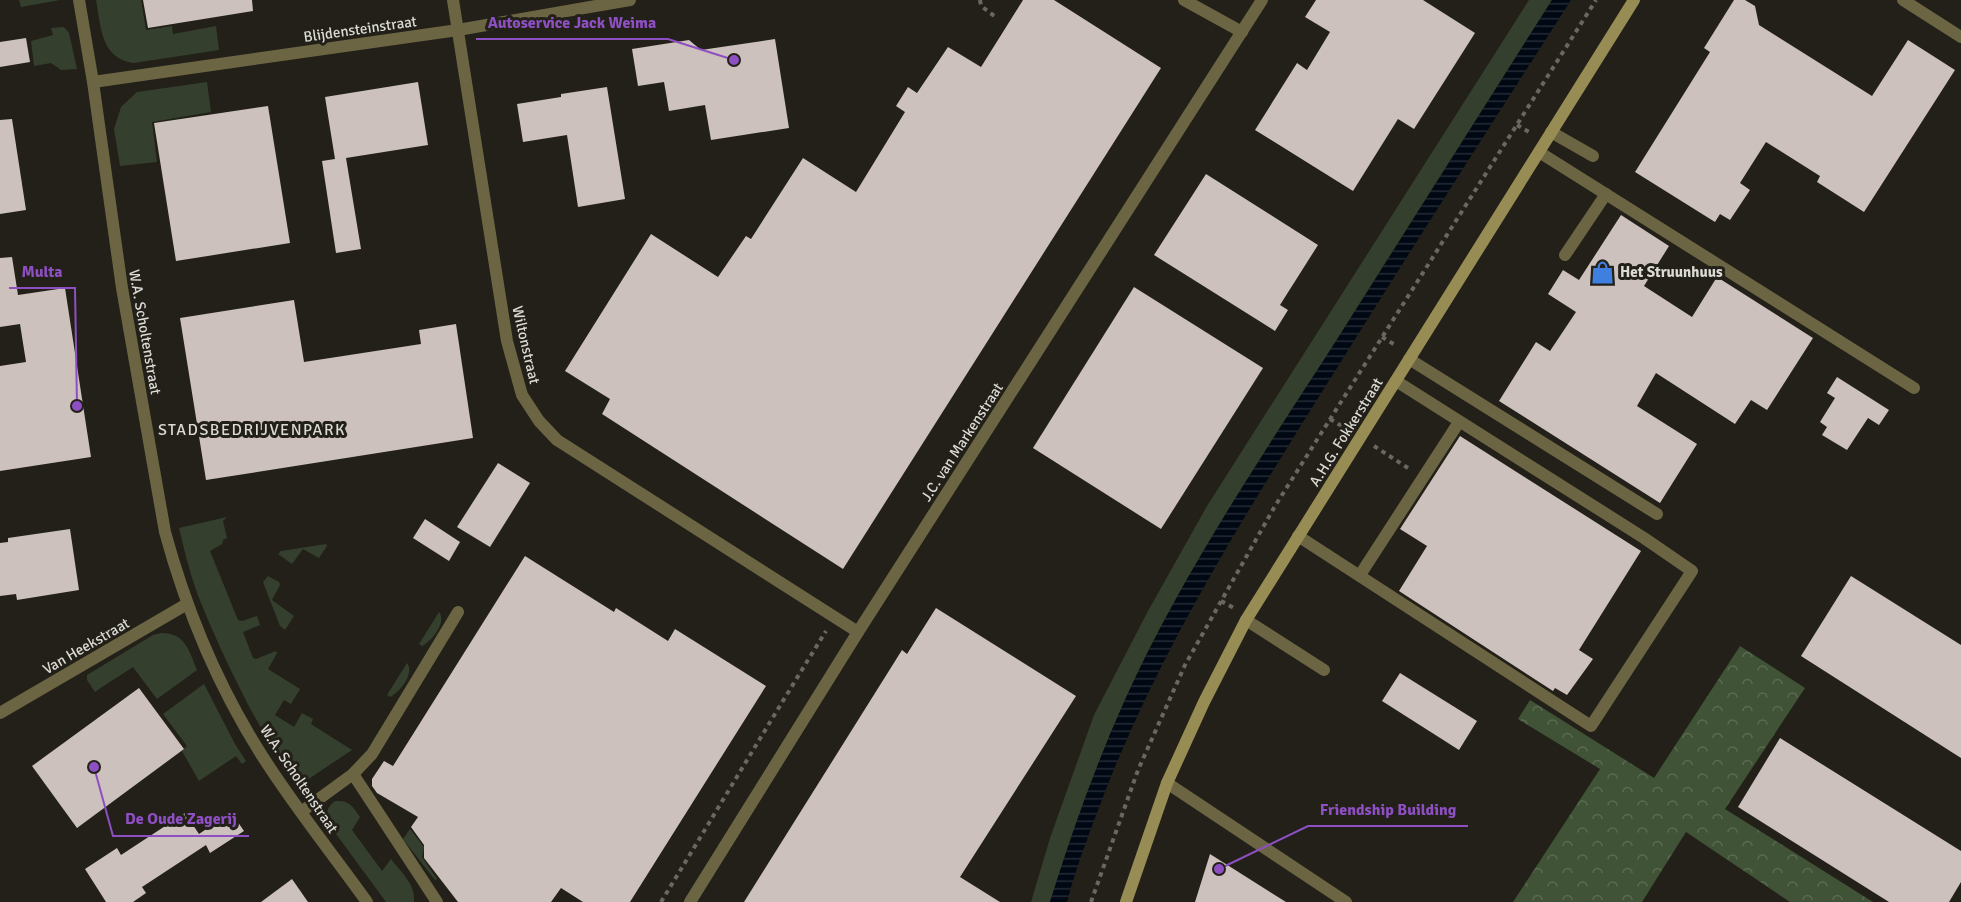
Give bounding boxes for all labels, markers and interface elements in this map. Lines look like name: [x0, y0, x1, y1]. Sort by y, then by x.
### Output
callout: Autoservice Jack Weima: [476, 5, 668, 39]
street label: Blijdensteinstraat: [302, 12, 418, 46]
text: Autoservice Jack Weima: [488, 13, 656, 33]
callout: Multa: [9, 254, 75, 288]
shop icon: Het Struunhuus: [1589, 259, 1615, 285]
text: Multa: [21, 262, 63, 282]
place label: Het Struunhuus: [1620, 263, 1723, 281]
street label: W.A. Scholtenstraat: [125, 268, 165, 396]
street label: Wiltonstraat: [508, 304, 544, 386]
street label: A.H.G. Fokkerstraat: [1305, 374, 1387, 490]
street label: J.C. van Markenstraat: [917, 379, 1007, 505]
district label: STADSBEDRIJVENPARK: [158, 420, 346, 440]
street label: Van Heekstraat: [39, 614, 133, 678]
street label: W.A. Scholtenstraat: [256, 721, 342, 837]
callout: Friendship Building: [1308, 792, 1468, 826]
text: Friendship Building: [1320, 800, 1457, 820]
callout: De Oude Zagerij: [113, 802, 249, 836]
text: De Oude Zagerij: [125, 809, 237, 829]

